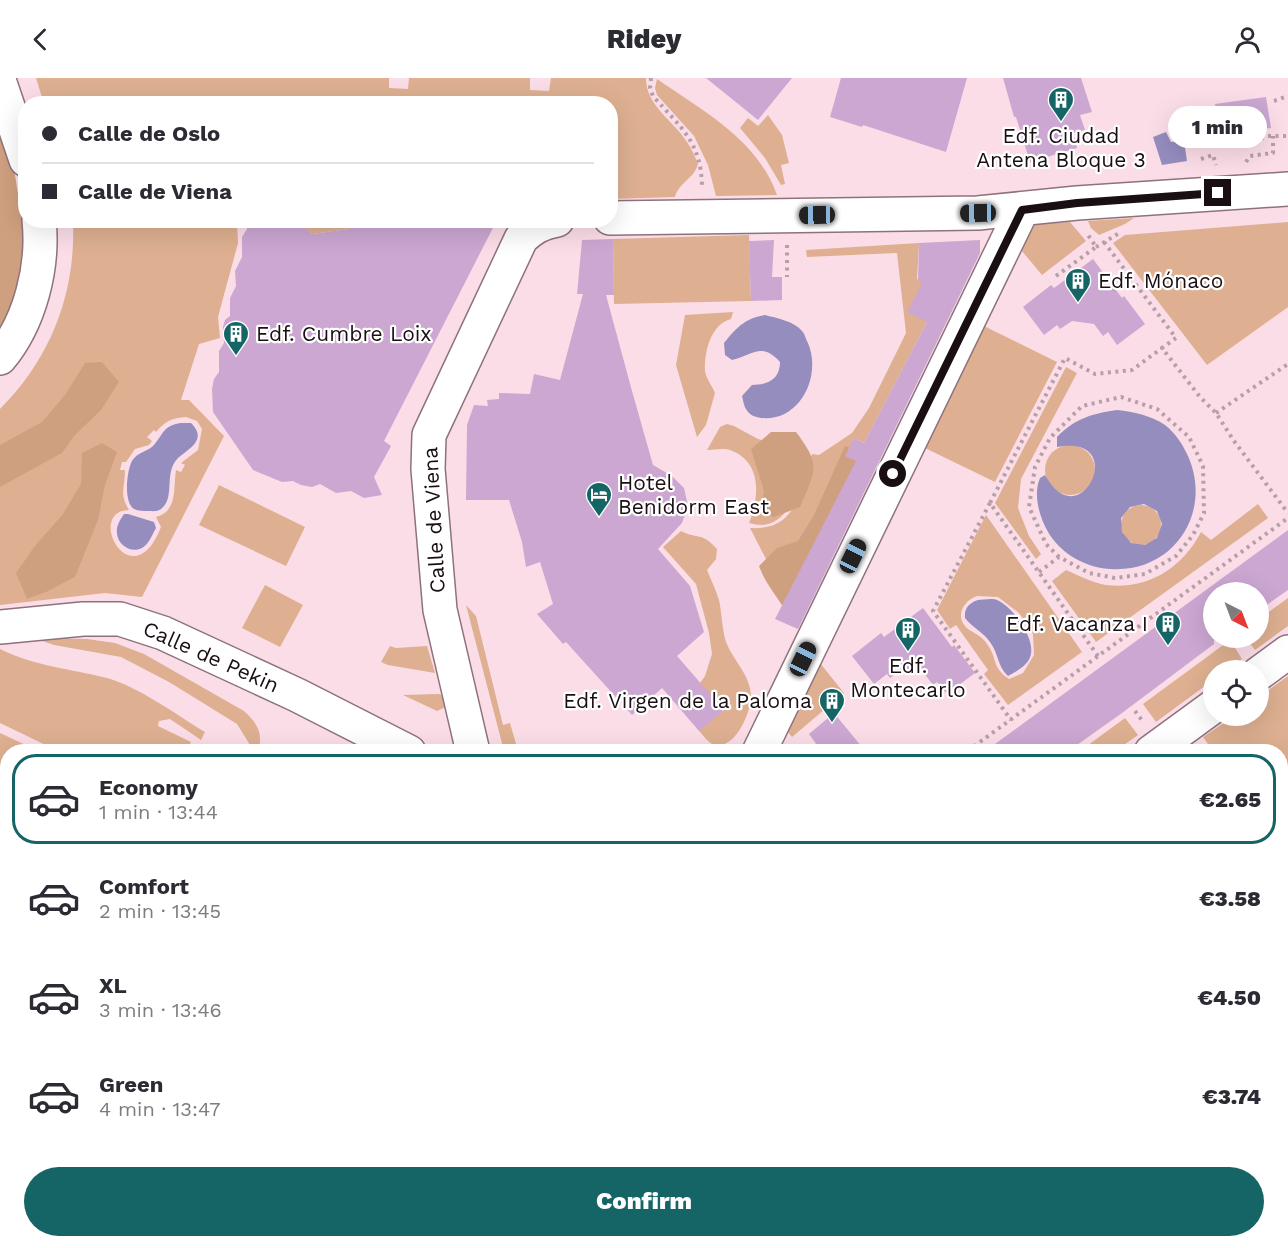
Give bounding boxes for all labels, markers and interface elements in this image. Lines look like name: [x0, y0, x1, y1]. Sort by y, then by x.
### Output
icon: back: [24, 23, 57, 56]
text: Ridey: [607, 23, 681, 55]
icon: person: [1231, 23, 1264, 56]
building icon: Edf. Ciudad Antena Bloque 3: [1046, 85, 1076, 123]
callout: 1 min: [1168, 106, 1268, 148]
text: 1 min: [1192, 115, 1243, 139]
text: Calle de Oslo: [78, 121, 220, 146]
place label: Edf. Ciudad Antena Bloque 3: [976, 123, 1146, 172]
text: Calle de Viena: [78, 179, 232, 204]
route end: [1204, 179, 1231, 206]
car: [960, 204, 996, 222]
car: [799, 206, 835, 224]
building icon: Edf. Mónaco: [1063, 266, 1093, 304]
place label: Edf. Mónaco: [1098, 268, 1223, 293]
building icon: Edf. Cumbre Loix: [221, 319, 251, 357]
place label: Edf. Cumbre Loix: [256, 321, 432, 346]
street label: Calle de Viena: [417, 446, 450, 594]
route start: [879, 460, 906, 487]
place label: Hotel Benidorm East: [618, 470, 769, 519]
hotel icon: Hotel Benidorm East: [584, 480, 614, 518]
car: [837, 536, 869, 576]
north arrow: [1203, 582, 1269, 648]
map controls: [1203, 582, 1269, 726]
building icon: Edf. Vacanza I: [1153, 609, 1183, 647]
place label: Edf. Vacanza I: [1006, 611, 1148, 636]
street label: Calle de Pekin: [139, 615, 283, 698]
building icon: Edf. Montecarlo: [893, 615, 923, 653]
car: [787, 639, 819, 679]
place label: Edf. Montecarlo: [850, 653, 966, 702]
button: locate: [1203, 660, 1269, 726]
building icon: Edf. Virgen de la Paloma: [817, 686, 847, 724]
place label: Edf. Virgen de la Paloma: [563, 688, 812, 713]
icon: car: [27, 772, 81, 826]
text: Economy: [99, 775, 198, 800]
text: €2.65: [1199, 787, 1261, 812]
text: 1 min · 13:44: [99, 800, 218, 824]
icon: car: [27, 871, 81, 925]
text: Comfort: [99, 874, 189, 899]
text: €3.58: [1199, 886, 1261, 911]
text: 2 min · 13:45: [99, 899, 221, 923]
icon: car: [27, 970, 81, 1024]
text: XL: [99, 973, 127, 998]
text: €4.50: [1197, 985, 1261, 1010]
text: 3 min · 13:46: [99, 998, 222, 1022]
icon: car: [27, 1069, 81, 1123]
text: Green: [99, 1072, 163, 1097]
text: €3.74: [1202, 1084, 1261, 1109]
text: 4 min · 13:47: [99, 1097, 220, 1121]
button: Confirm: [24, 1167, 1264, 1236]

